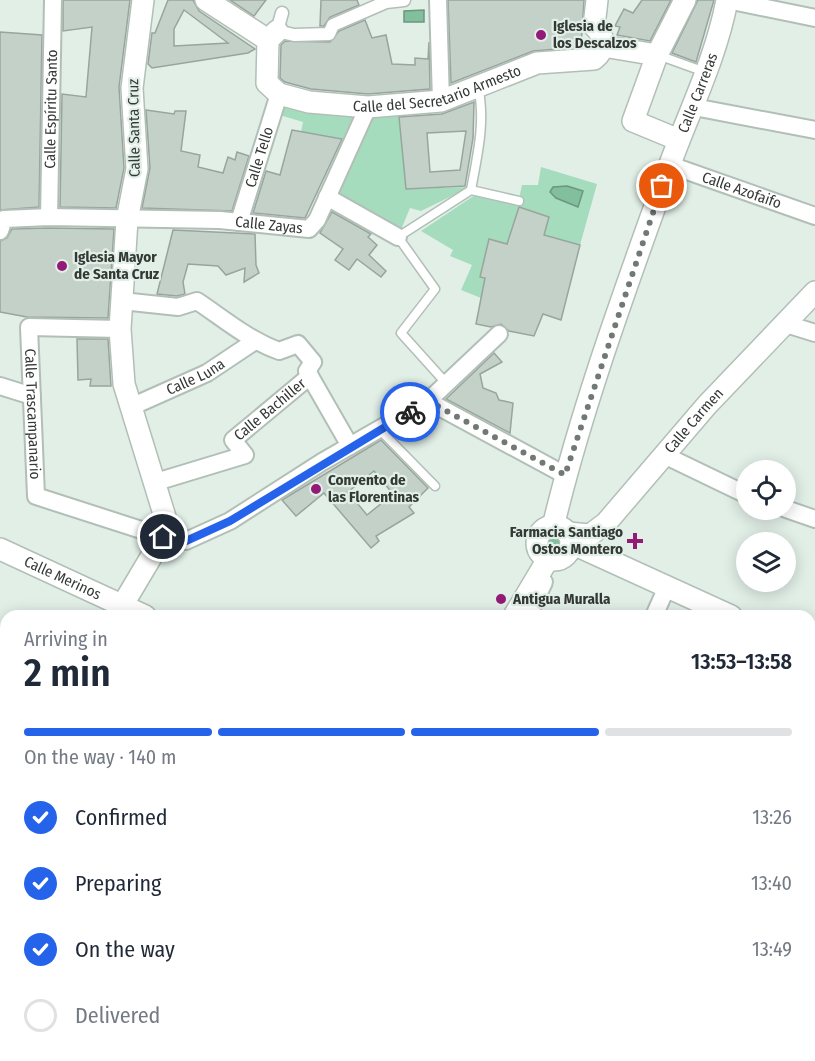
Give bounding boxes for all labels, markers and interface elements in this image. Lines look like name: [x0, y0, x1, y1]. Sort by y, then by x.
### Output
place label: Iglesia de los Descalzos: [553, 17, 637, 52]
marker: Iglesia de los Descalzos: [534, 28, 548, 42]
street label: Calle Espíritu Santo: [41, 49, 61, 169]
street label: Calle Carreras: [674, 51, 721, 135]
street label: Calle del Secretario Armesto: [352, 61, 524, 116]
street label: Calle Santa Cruz: [124, 79, 144, 177]
street label: Calle Tello: [241, 124, 277, 190]
pin: [636, 160, 687, 211]
street label: Calle Azofaifo: [700, 168, 784, 212]
icon: bag: [645, 169, 678, 202]
street label: Calle Zayas: [234, 213, 304, 237]
place label: Iglesia Mayor de Santa Cruz: [74, 248, 160, 283]
marker: Iglesia Mayor de Santa Cruz: [55, 259, 69, 273]
street label: Calle Trascampanario: [21, 348, 44, 480]
street label: Calle Luna: [164, 355, 228, 399]
street label: Calle Bachiller: [230, 374, 310, 444]
courier: [380, 382, 440, 442]
street label: Calle Carmen: [661, 384, 727, 457]
icon: bike: [394, 396, 427, 429]
map controls: [736, 460, 796, 592]
button: locate: [736, 460, 796, 520]
place label: Convento de las Florentinas: [328, 471, 420, 506]
marker: Convento de las Florentinas: [309, 482, 323, 496]
pin: [137, 511, 188, 562]
icon: home: [146, 520, 179, 553]
place label: Farmacia Santiago Ostos Montero: [510, 523, 623, 558]
button: layers: [736, 532, 796, 592]
marker: Farmacia Santiago Ostos Montero: [628, 534, 642, 548]
street label: Calle Merinos: [21, 552, 104, 603]
place label: Antigua Muralla: [512, 590, 611, 608]
marker: Antigua Muralla: [494, 592, 508, 606]
text: Arriving in: [24, 627, 108, 651]
text: 13:53–13:58: [691, 648, 792, 675]
text: 2 min: [24, 650, 111, 696]
text: On the way · 140 m: [24, 745, 176, 769]
icon: check: [24, 801, 57, 834]
text: Confirmed: [75, 804, 168, 831]
text: 13:26: [752, 805, 792, 829]
icon: check: [24, 867, 57, 900]
text: Preparing: [75, 870, 161, 897]
text: 13:40: [751, 871, 792, 895]
icon: check: [24, 933, 57, 966]
text: On the way: [75, 936, 175, 963]
text: 13:49: [752, 937, 792, 961]
text: Delivered: [75, 1002, 160, 1029]

